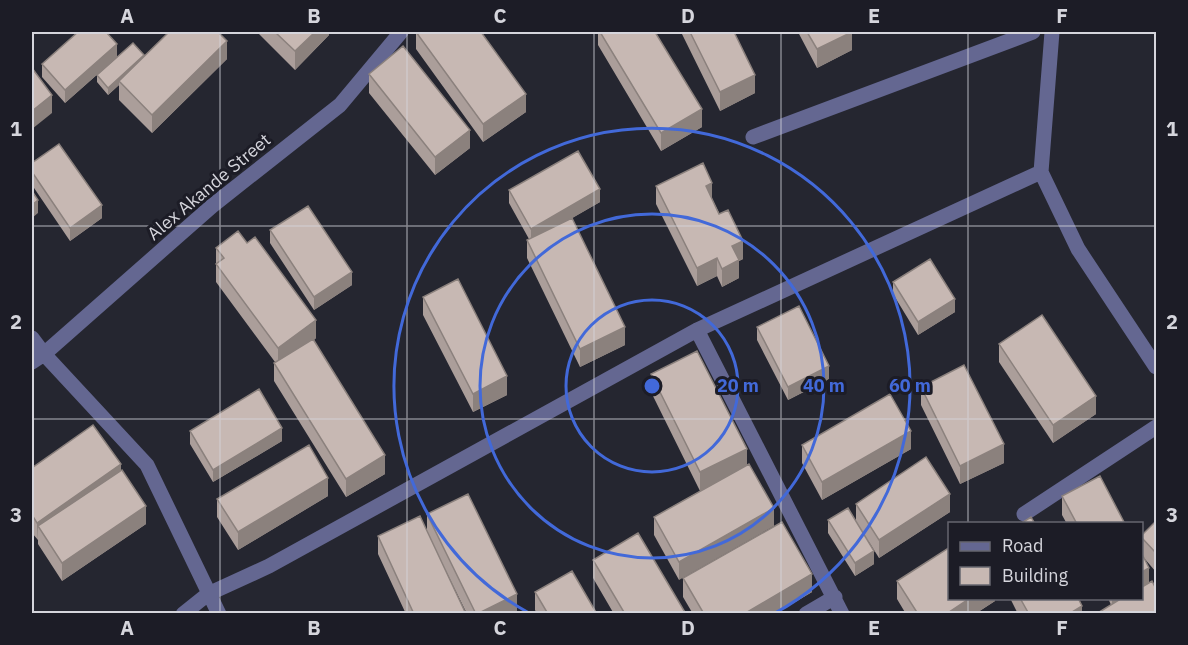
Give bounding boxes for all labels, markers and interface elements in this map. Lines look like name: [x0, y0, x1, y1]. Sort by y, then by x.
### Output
text: A: [120, 2, 134, 29]
text: B: [307, 2, 321, 29]
text: C: [493, 2, 507, 29]
text: D: [681, 2, 695, 29]
text: E: [868, 2, 880, 29]
text: F: [1056, 2, 1068, 29]
text: 1: [10, 115, 22, 142]
text: 1: [1166, 115, 1178, 142]
street label: Alex Akande Street: [142, 128, 275, 245]
text: 2: [10, 308, 22, 335]
text: 2: [1166, 308, 1178, 335]
text: 20 m: [717, 374, 759, 397]
text: 40 m: [803, 374, 845, 397]
text: 60 m: [889, 374, 931, 397]
centre of rings: [642, 376, 662, 396]
text: 3: [10, 501, 22, 528]
text: 3: [1166, 501, 1178, 528]
legend: [948, 522, 1143, 600]
text: Road: [1002, 534, 1043, 557]
text: Building: [1002, 564, 1069, 587]
text: A: [120, 614, 134, 641]
text: B: [307, 614, 321, 641]
text: C: [493, 614, 507, 641]
text: D: [681, 614, 695, 641]
text: E: [868, 614, 880, 641]
text: F: [1056, 614, 1068, 641]

